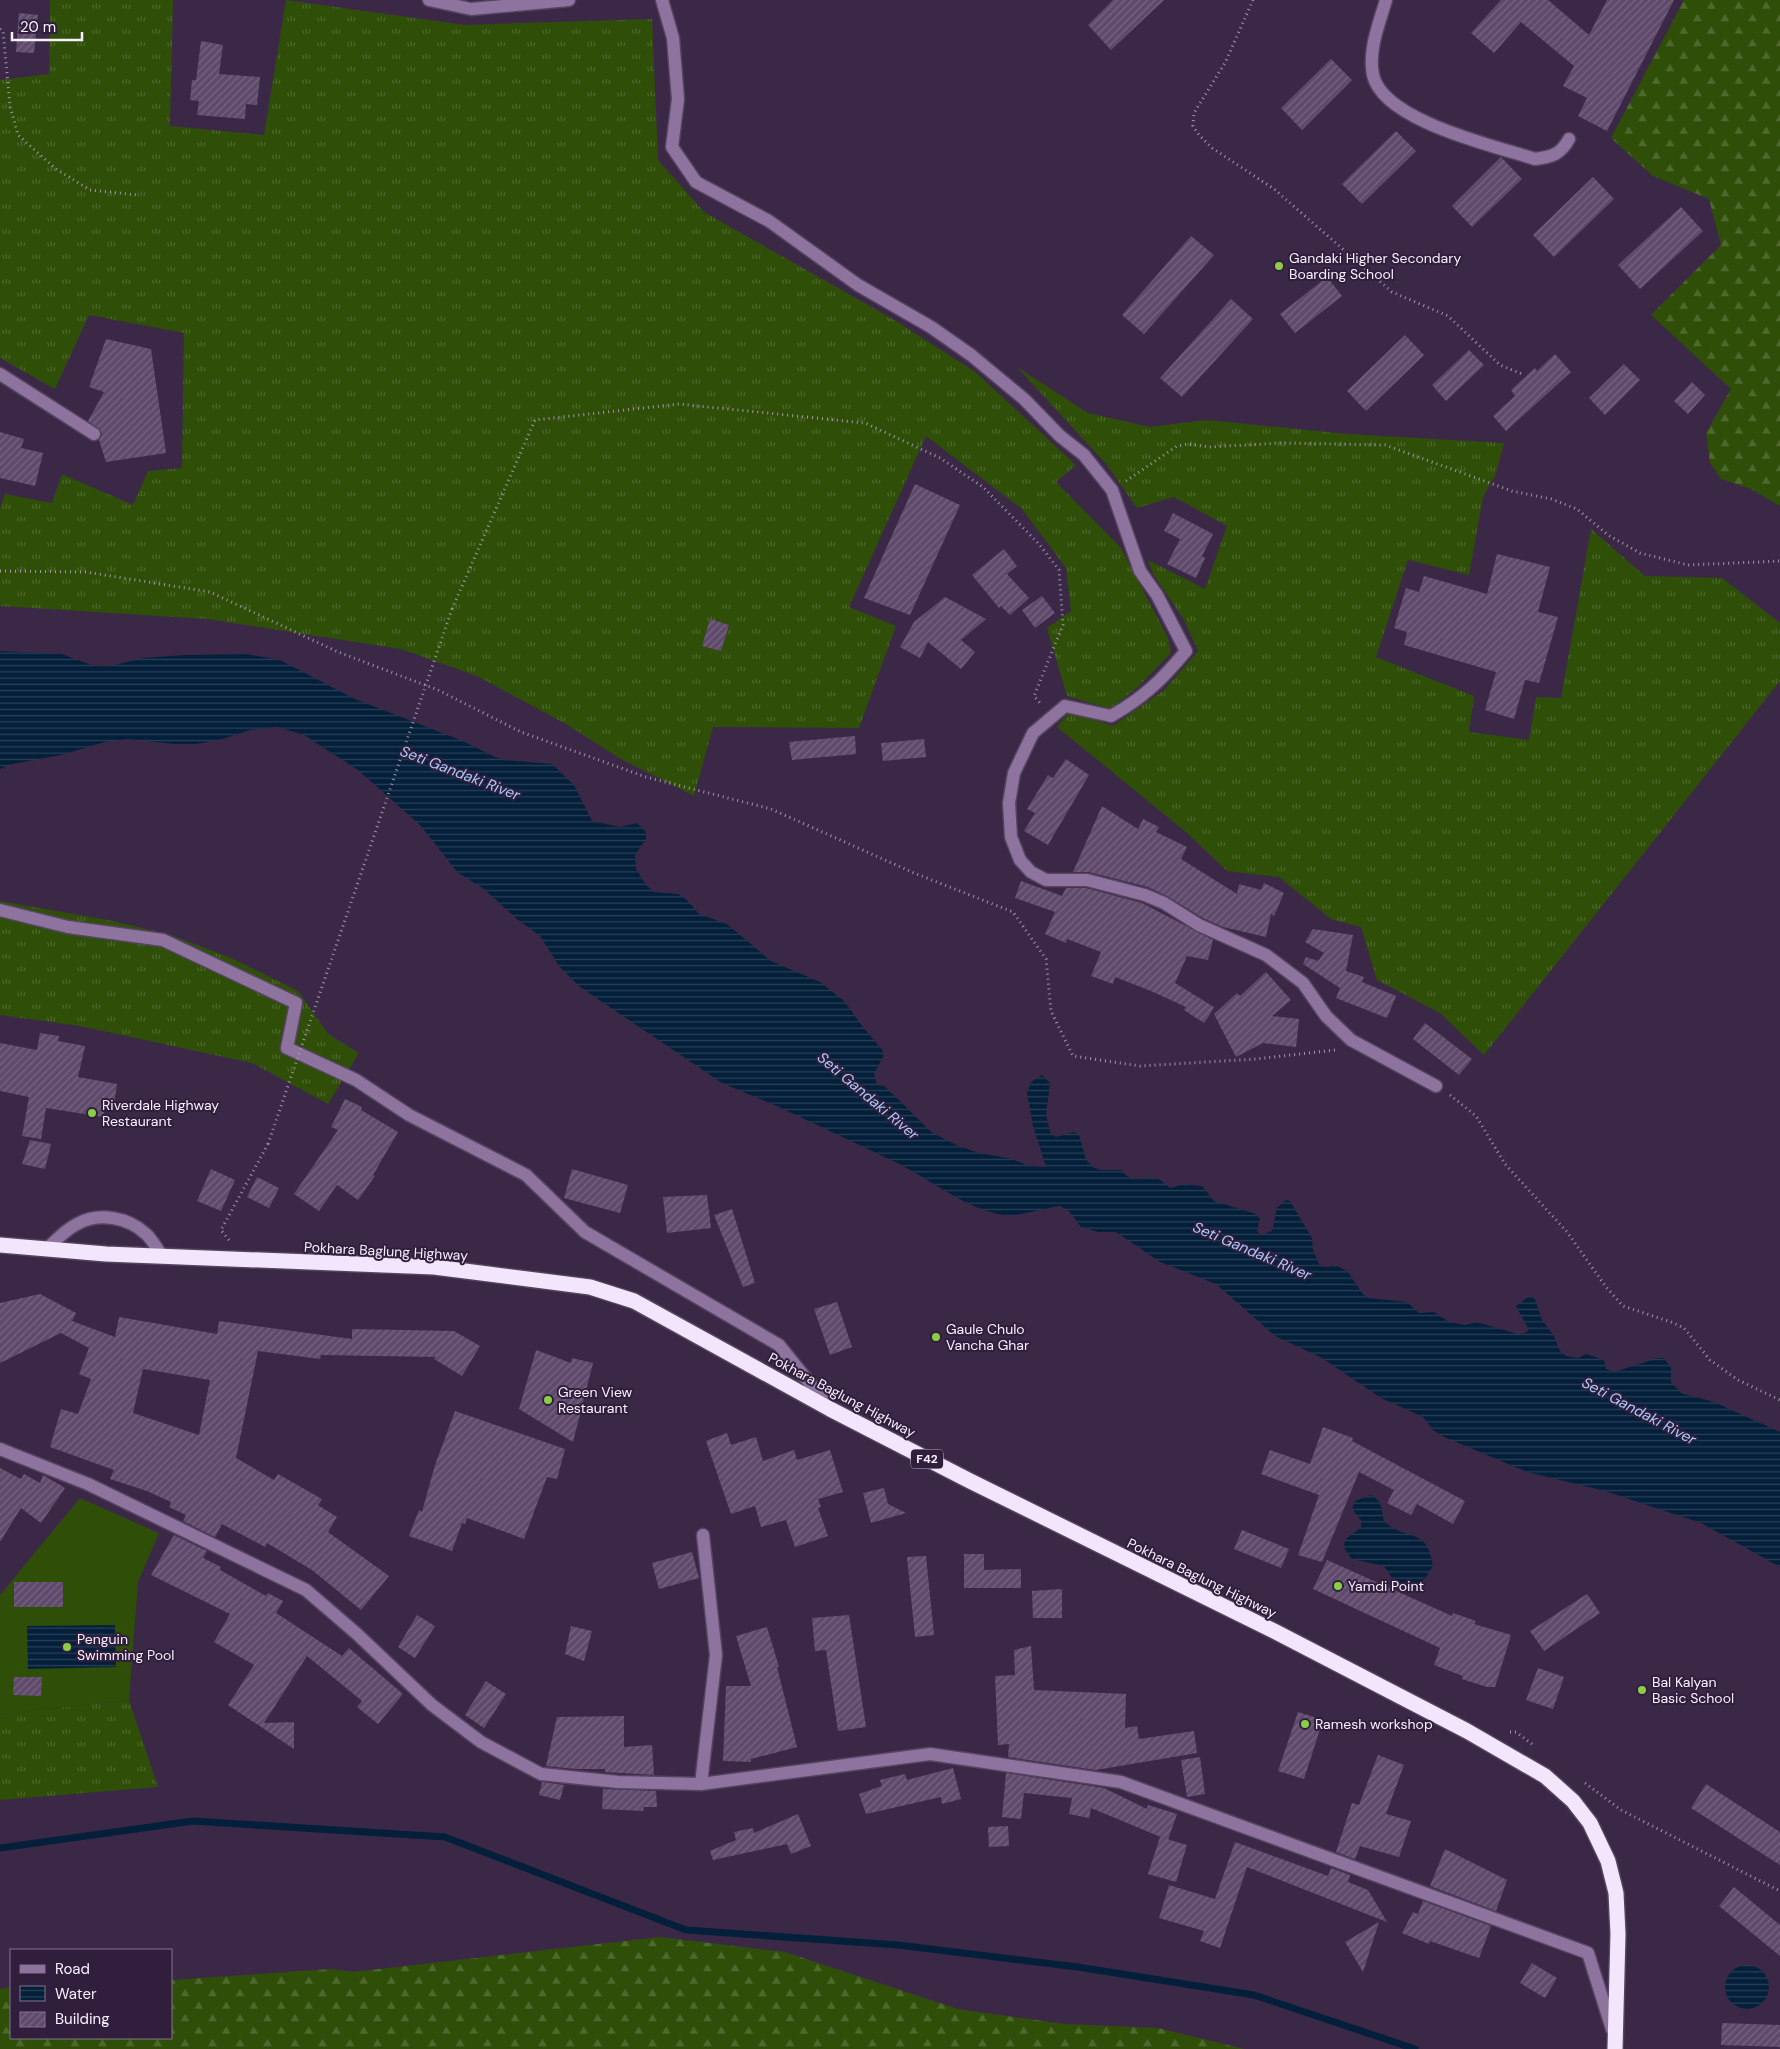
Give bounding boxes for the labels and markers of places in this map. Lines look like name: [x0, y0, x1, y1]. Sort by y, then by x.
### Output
place label: Gandaki Higher Secondary Boarding School: [1289, 249, 1461, 283]
marker: Gandaki Higher Secondary Boarding School: [1273, 260, 1285, 272]
place label: Riverdale Highway Restaurant: [102, 1096, 219, 1130]
marker: Riverdale Highway Restaurant: [86, 1107, 98, 1119]
place label: Gaule Chulo Vancha Ghar: [946, 1320, 1029, 1354]
marker: Gaule Chulo Vancha Ghar: [930, 1331, 942, 1343]
place label: Green View Restaurant: [558, 1383, 633, 1417]
marker: Green View Restaurant: [542, 1394, 554, 1406]
place label: Yamdi Point: [1348, 1577, 1424, 1595]
marker: Yamdi Point: [1332, 1580, 1344, 1592]
place label: Penguin Swimming Pool: [77, 1630, 174, 1664]
marker: Penguin Swimming Pool: [61, 1641, 73, 1653]
place label: Bal Kalyan Basic School: [1652, 1673, 1734, 1707]
marker: Bal Kalyan Basic School: [1636, 1684, 1648, 1696]
place label: Ramesh workshop: [1315, 1715, 1433, 1733]
marker: Ramesh workshop: [1299, 1718, 1311, 1730]

